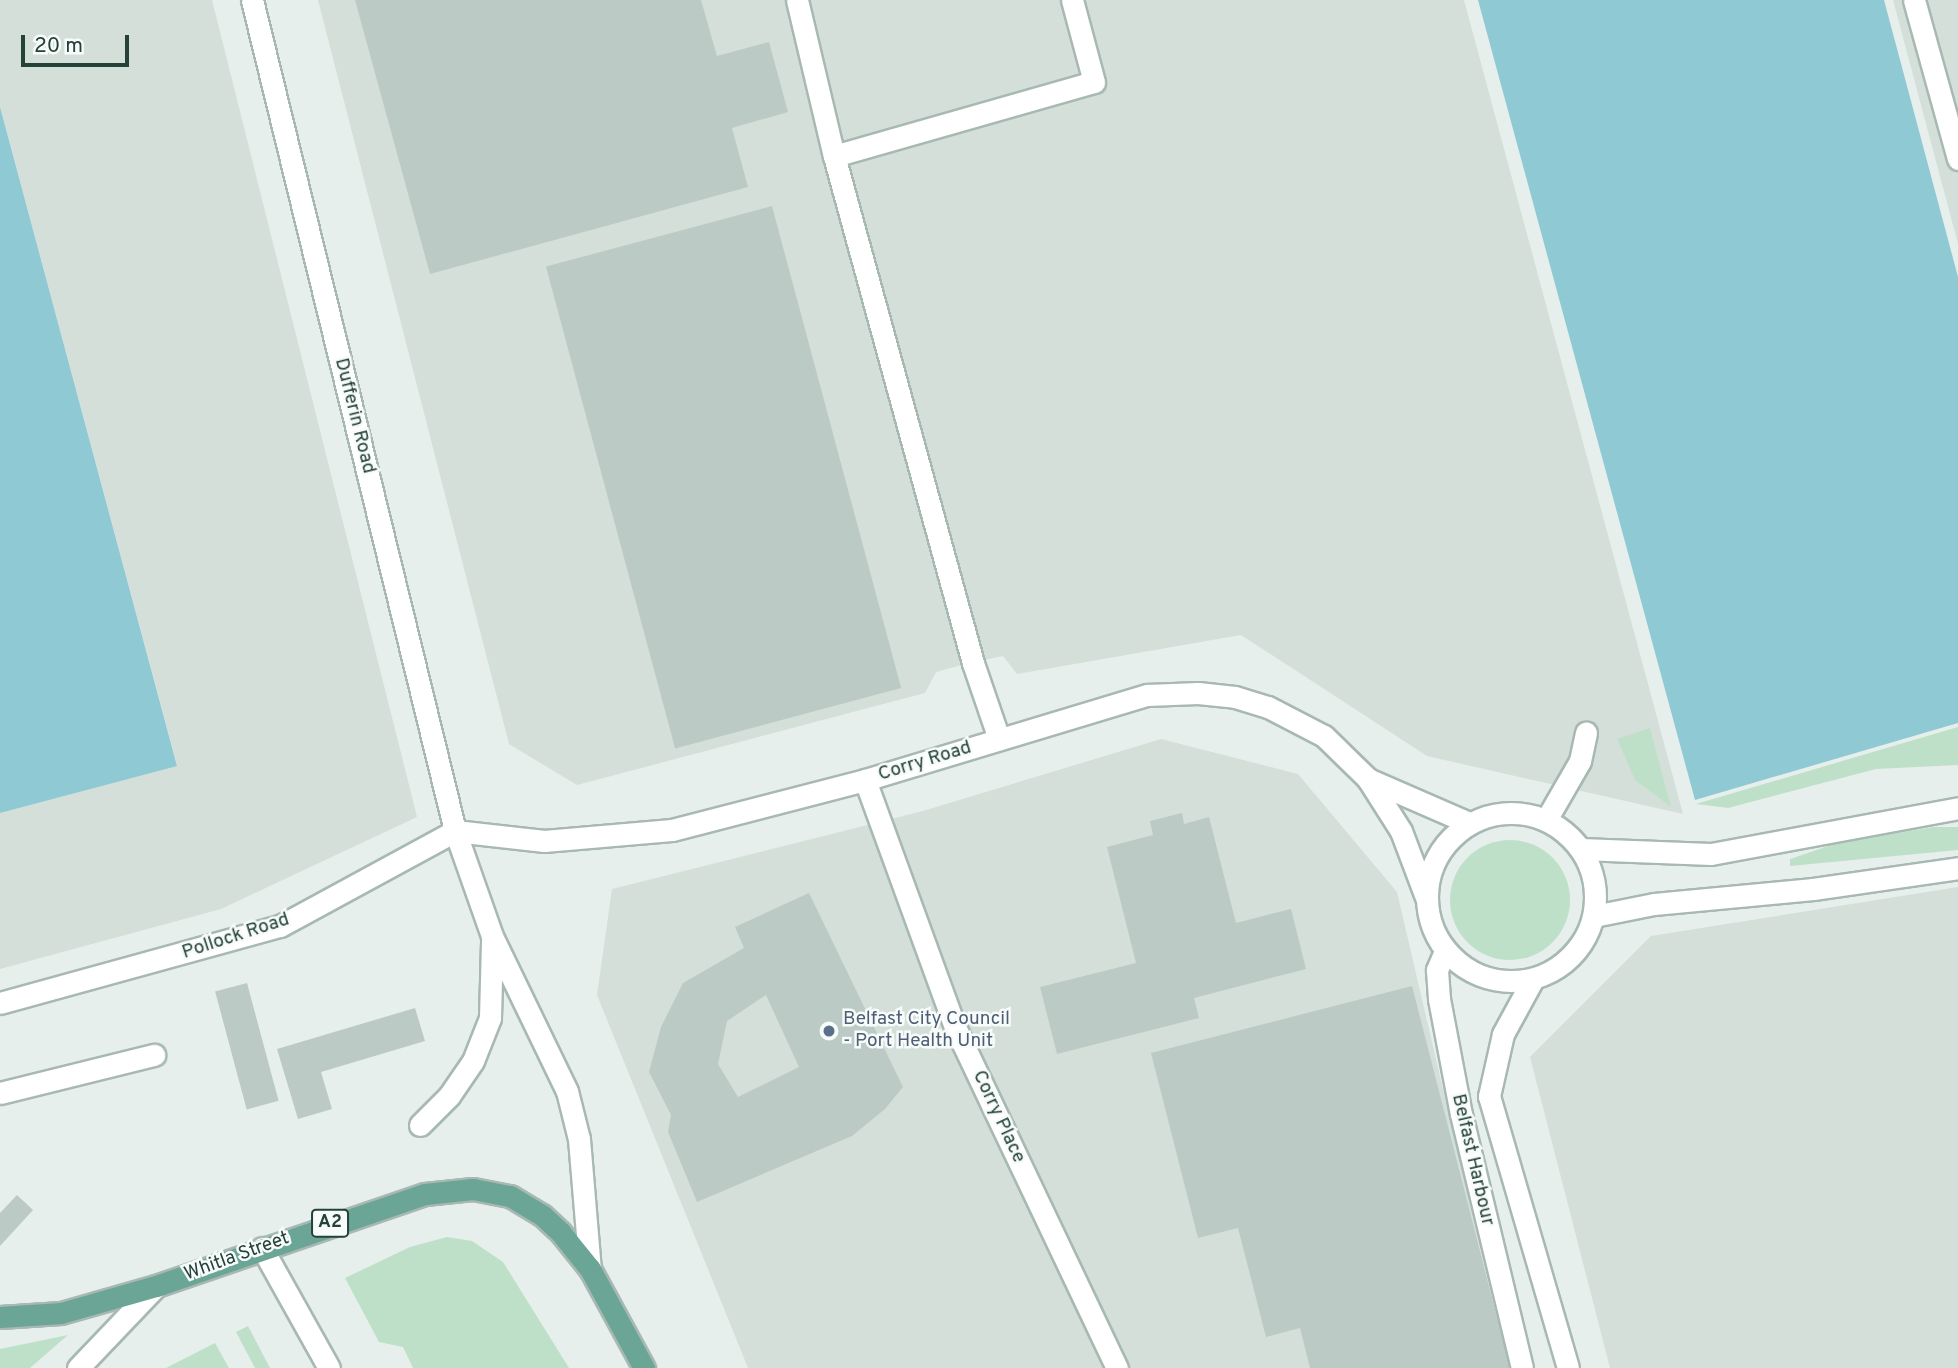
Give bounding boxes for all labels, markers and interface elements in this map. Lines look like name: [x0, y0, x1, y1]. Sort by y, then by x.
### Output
scale bar: [24, 21, 133, 65]
text: 20 m: [34, 33, 83, 60]
street label: Dufferin Road: [329, 356, 379, 476]
street label: Corry Road: [876, 737, 974, 787]
street label: Pollock Road: [179, 909, 293, 965]
place label: Belfast City Council - Port Health Unit: [843, 1009, 1010, 1053]
marker: Belfast City Council - Port Health Unit: [821, 1023, 837, 1039]
street label: Corry Place: [967, 1067, 1029, 1167]
street label: Belfast Harbour: [1446, 1092, 1498, 1228]
road number: A2: [311, 1208, 349, 1238]
street label: Whitla Street: [181, 1227, 293, 1287]

